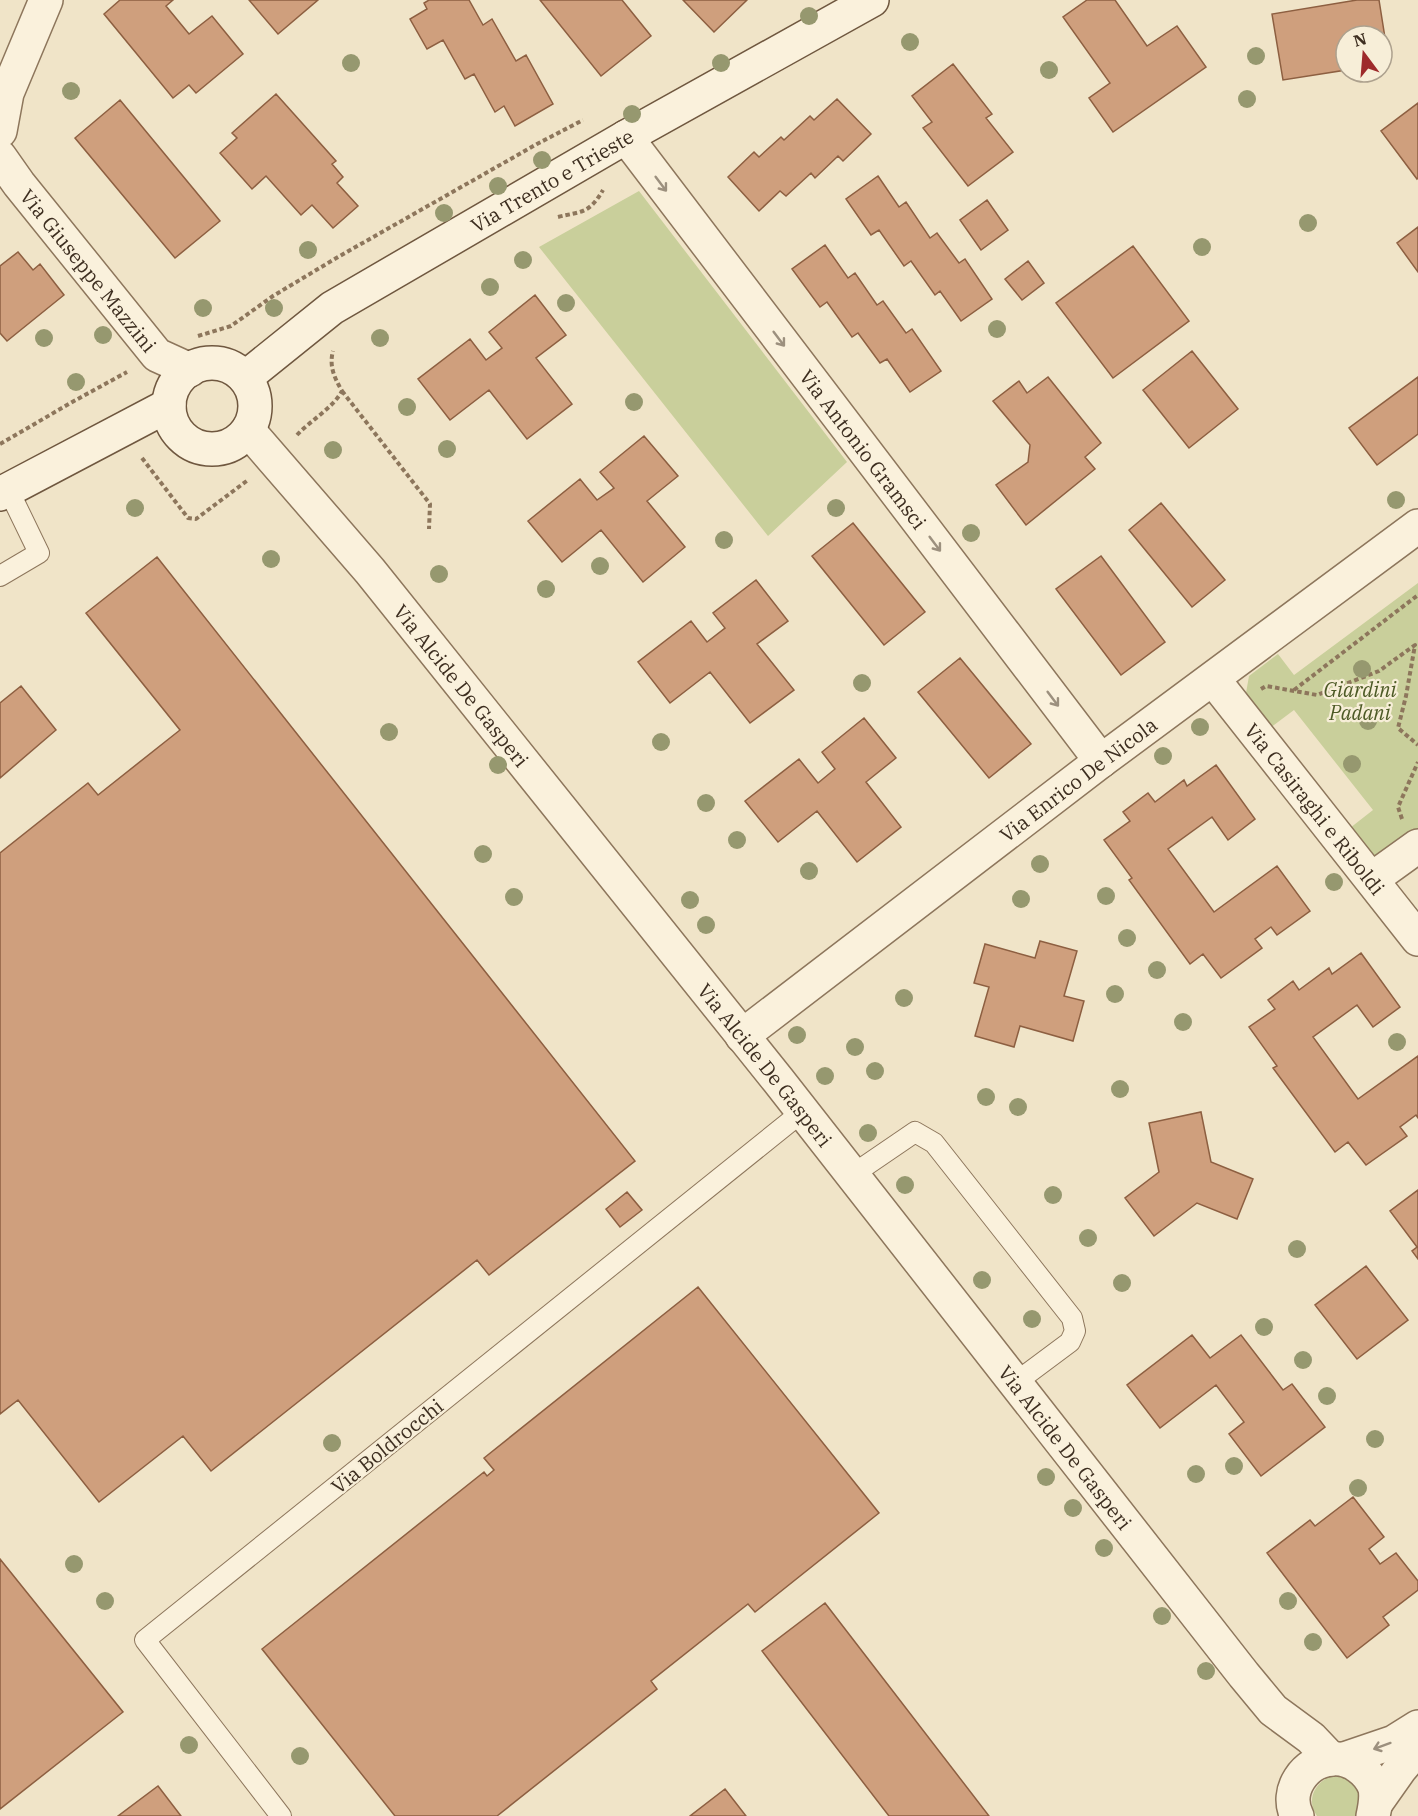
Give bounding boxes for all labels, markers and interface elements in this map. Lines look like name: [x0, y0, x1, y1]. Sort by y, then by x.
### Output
north arrow: [1334, 24, 1394, 84]
text: N: [1351, 28, 1369, 51]
street label: Via Trento e Trieste: [465, 122, 638, 238]
one-way arrow: [654, 175, 667, 191]
street label: Via Giuseppe Mazzini: [15, 183, 163, 358]
one-way arrow: [773, 330, 785, 346]
street label: Via Antonio Gramsci: [794, 363, 933, 534]
one-way arrow: [929, 536, 942, 552]
street label: Via Alcide De Gasperi: [388, 598, 535, 772]
park label: Giardini Padani: [1323, 676, 1397, 726]
one-way arrow: [1047, 691, 1060, 707]
street label: Via Enrico De Nicola: [994, 711, 1162, 848]
street label: Via Casiraghi e Riboldi: [1239, 717, 1391, 900]
street label: Via Alcide De Gasperi: [692, 977, 839, 1152]
street label: Via Alcide De Gasperi: [993, 1359, 1138, 1535]
street label: Via Boldrocchi: [325, 1392, 449, 1500]
one-way arrow: [1373, 1741, 1392, 1752]

